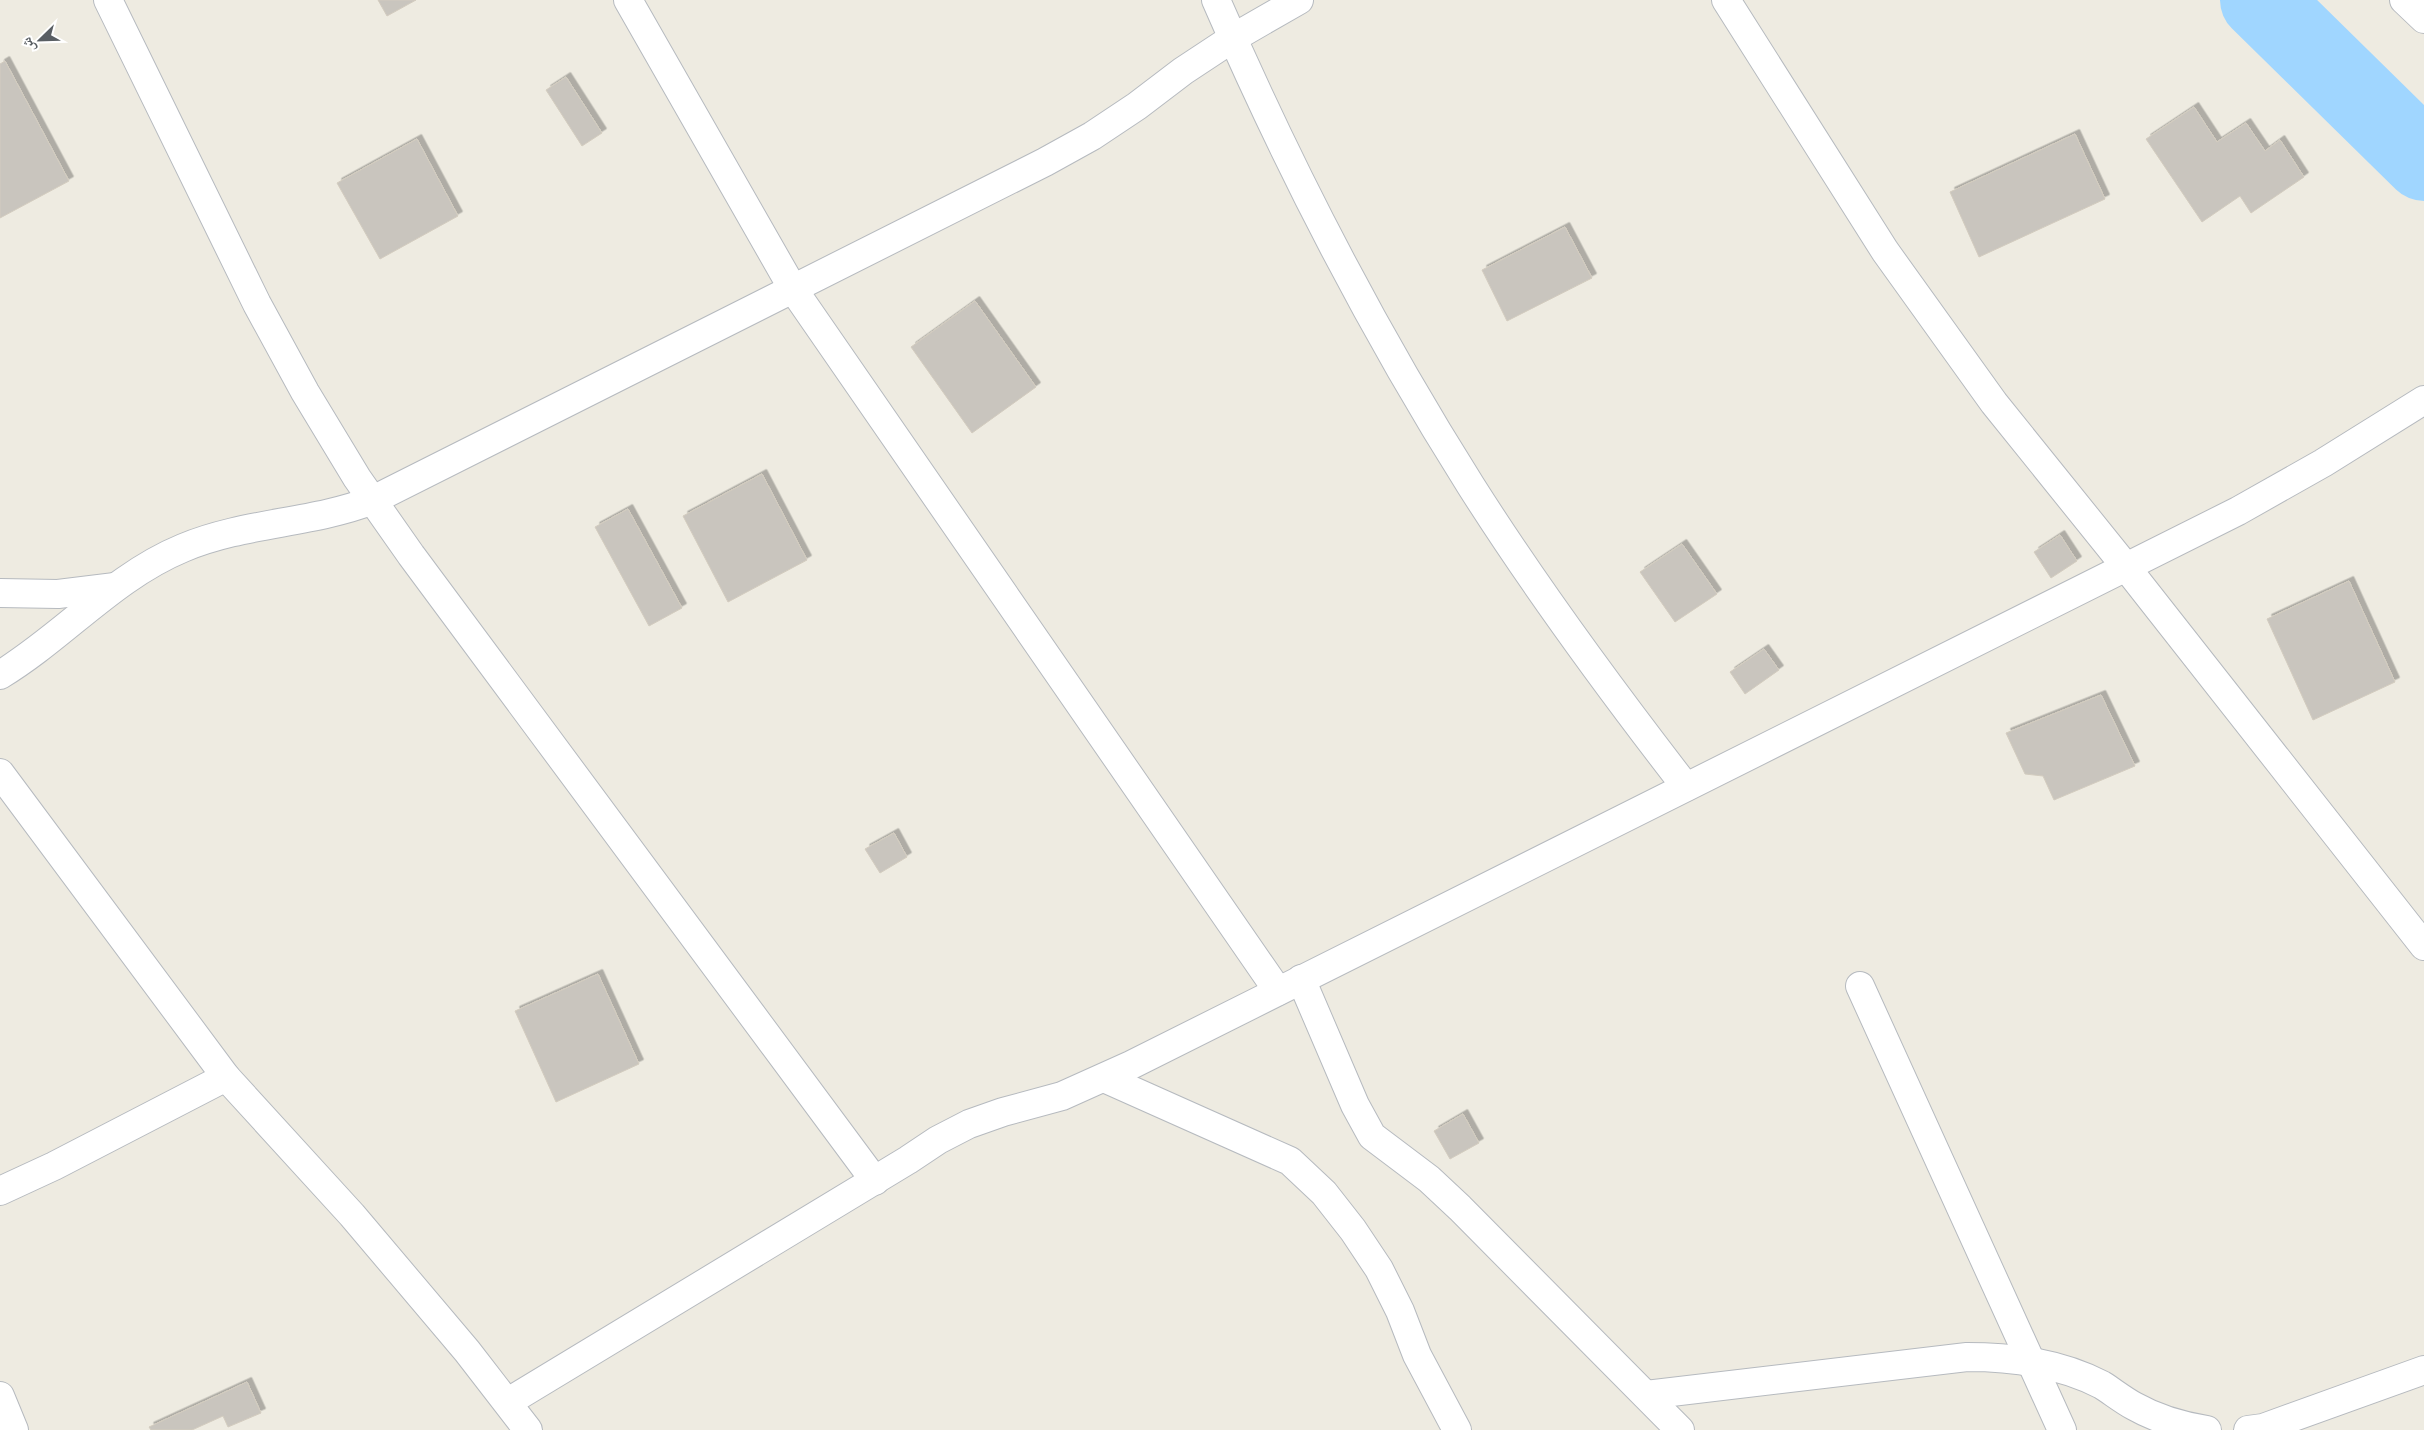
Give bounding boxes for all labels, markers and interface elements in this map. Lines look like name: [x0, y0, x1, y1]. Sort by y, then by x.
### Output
north arrow: [15, 15, 65, 65]
text: ش: [20, 35, 39, 54]

